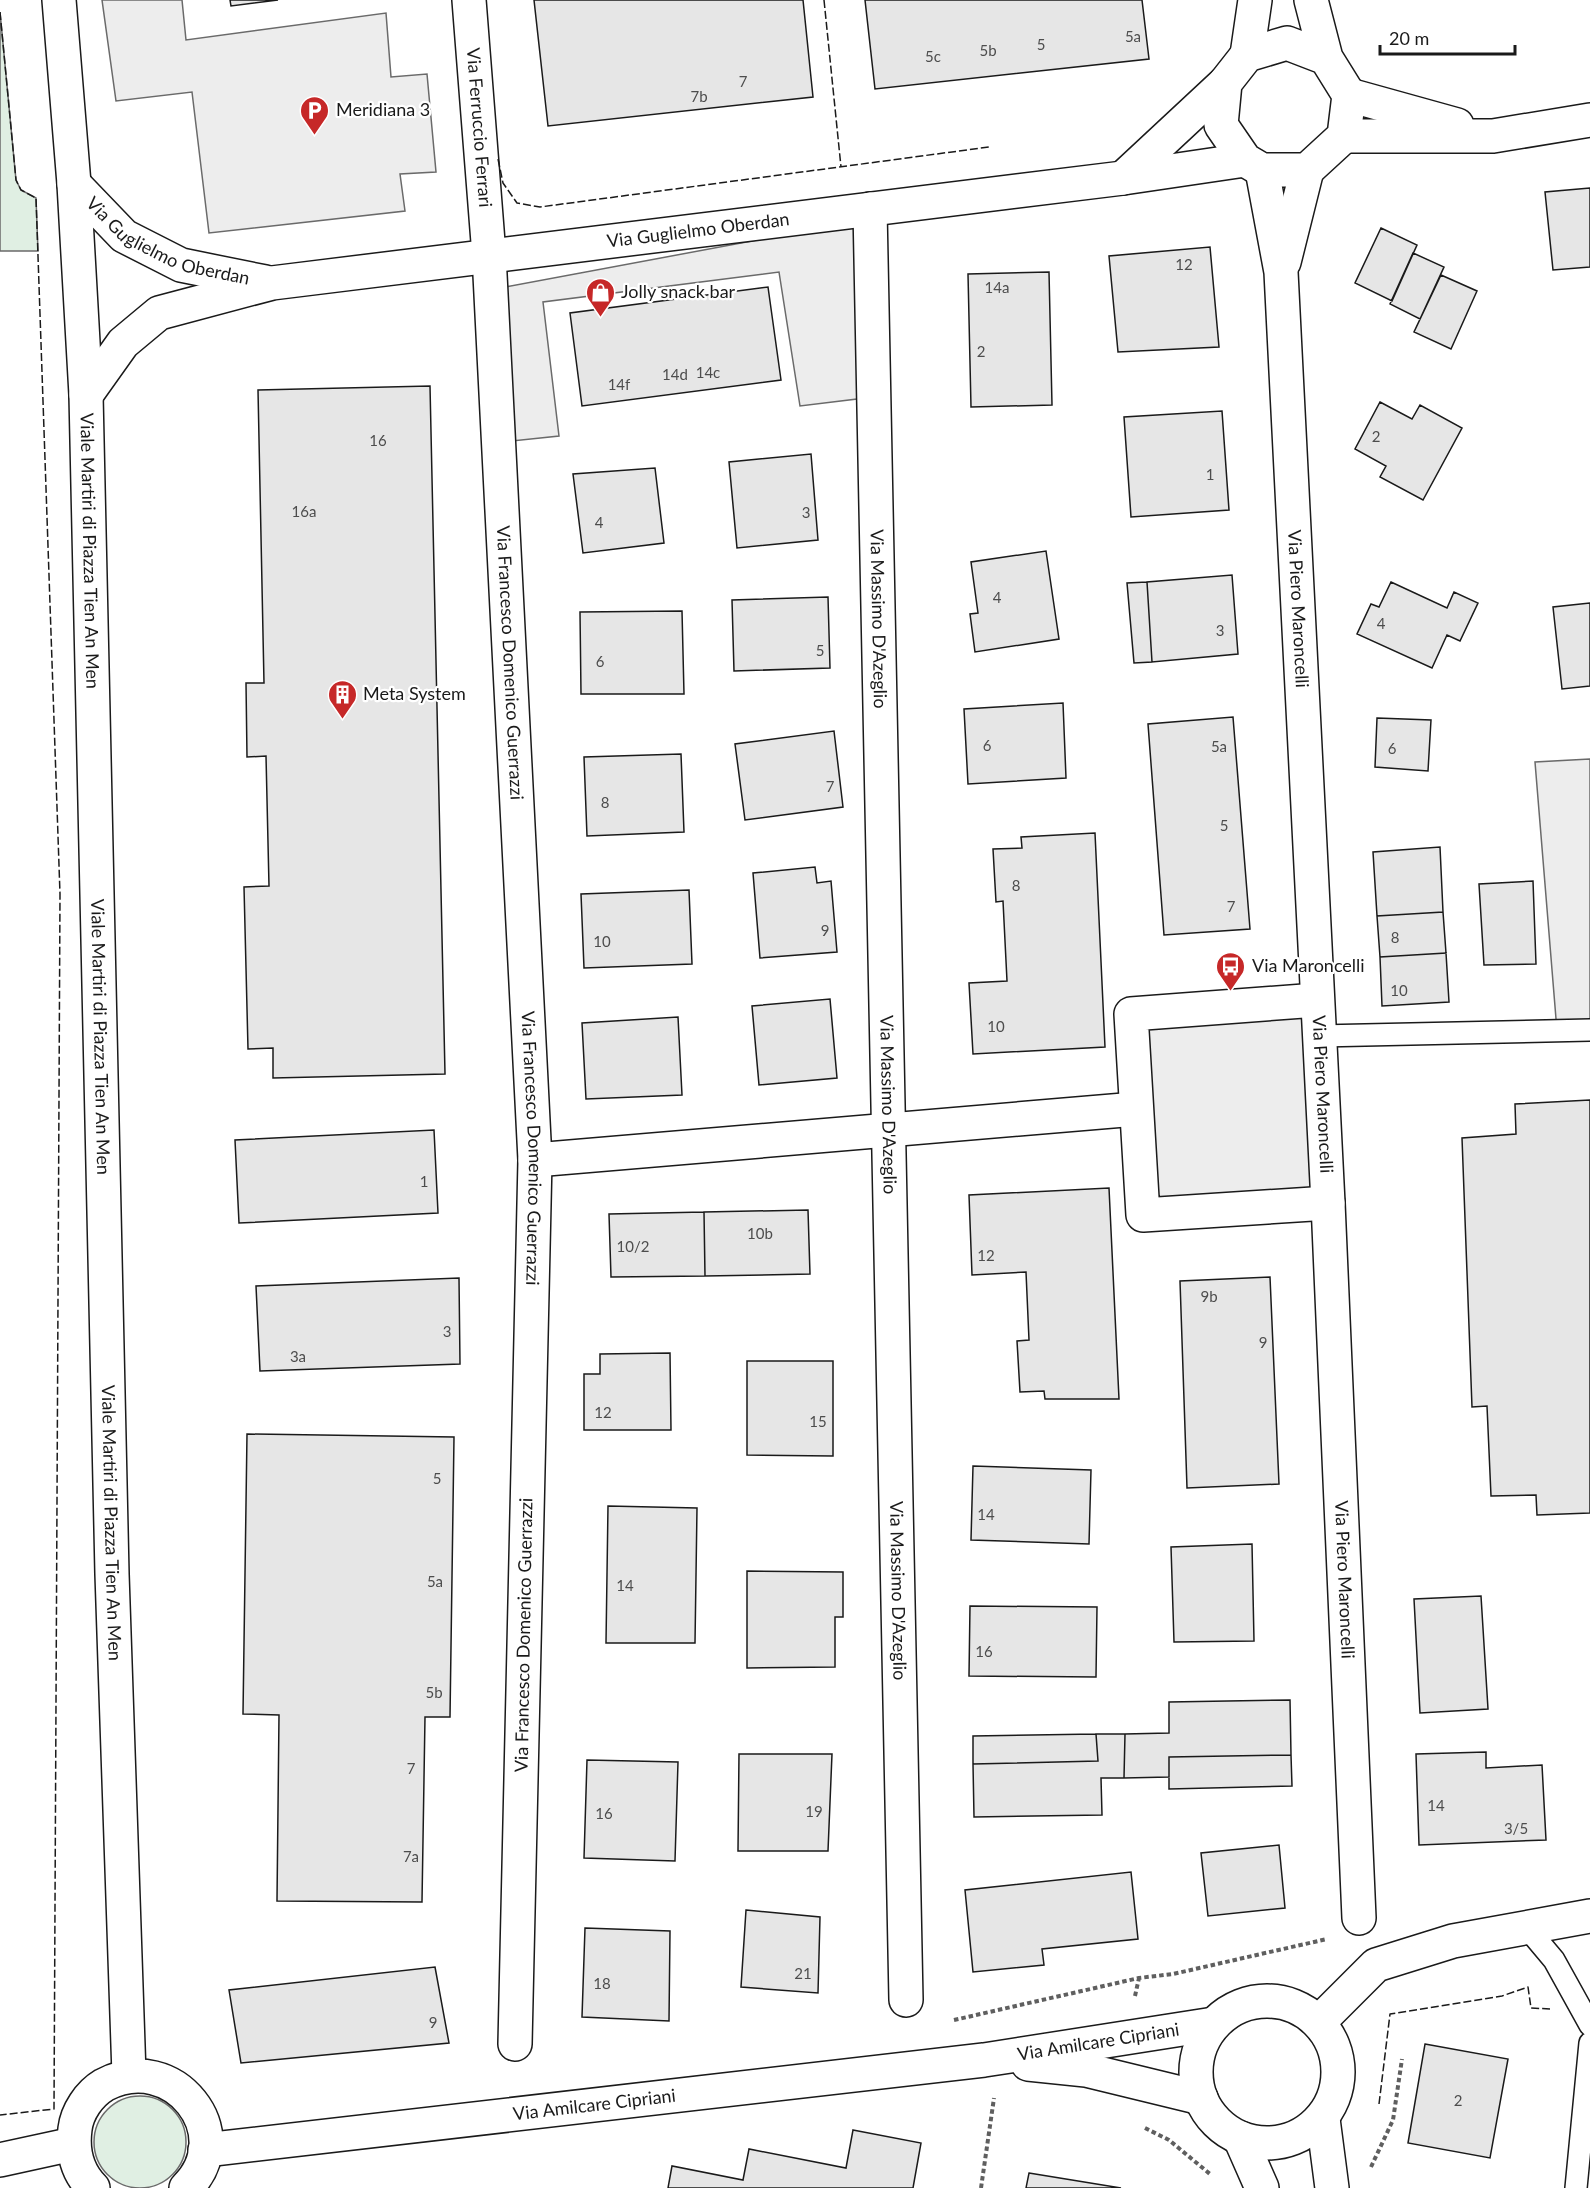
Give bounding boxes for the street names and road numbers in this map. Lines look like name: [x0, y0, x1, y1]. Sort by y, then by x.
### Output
street label: Via Ferruccio Ferrari: [463, 47, 497, 208]
street label: Via Guglielmo Oberdan: [82, 192, 252, 289]
street label: Via Guglielmo Oberdan: [606, 207, 791, 252]
street label: Viale Martiri di Piazza Tien An Men: [76, 413, 104, 689]
street label: Via Francesco Domenico Guerrazzi: [493, 525, 529, 800]
street label: Via Massimo D'Azeglio: [866, 529, 892, 709]
street label: Via Piero Maroncelli: [1284, 529, 1314, 688]
street label: Viale Martiri di Piazza Tien An Men: [87, 899, 115, 1175]
street label: Via Francesco Domenico Guerrazzi: [517, 1010, 547, 1286]
street label: Via Massimo D'Azeglio: [876, 1015, 902, 1195]
street label: Via Piero Maroncelli: [1309, 1015, 1338, 1174]
street label: Viale Martiri di Piazza Tien An Men: [98, 1384, 127, 1661]
street label: Via Francesco Domenico Guerrazzi: [510, 1498, 536, 1772]
street label: Via Piero Maroncelli: [1331, 1500, 1360, 1659]
street label: Via Massimo D'Azeglio: [886, 1501, 912, 1681]
street label: Via Amilcare Cipriani: [1016, 2018, 1181, 2065]
street label: Via Amilcare Cipriani: [512, 2084, 677, 2124]

